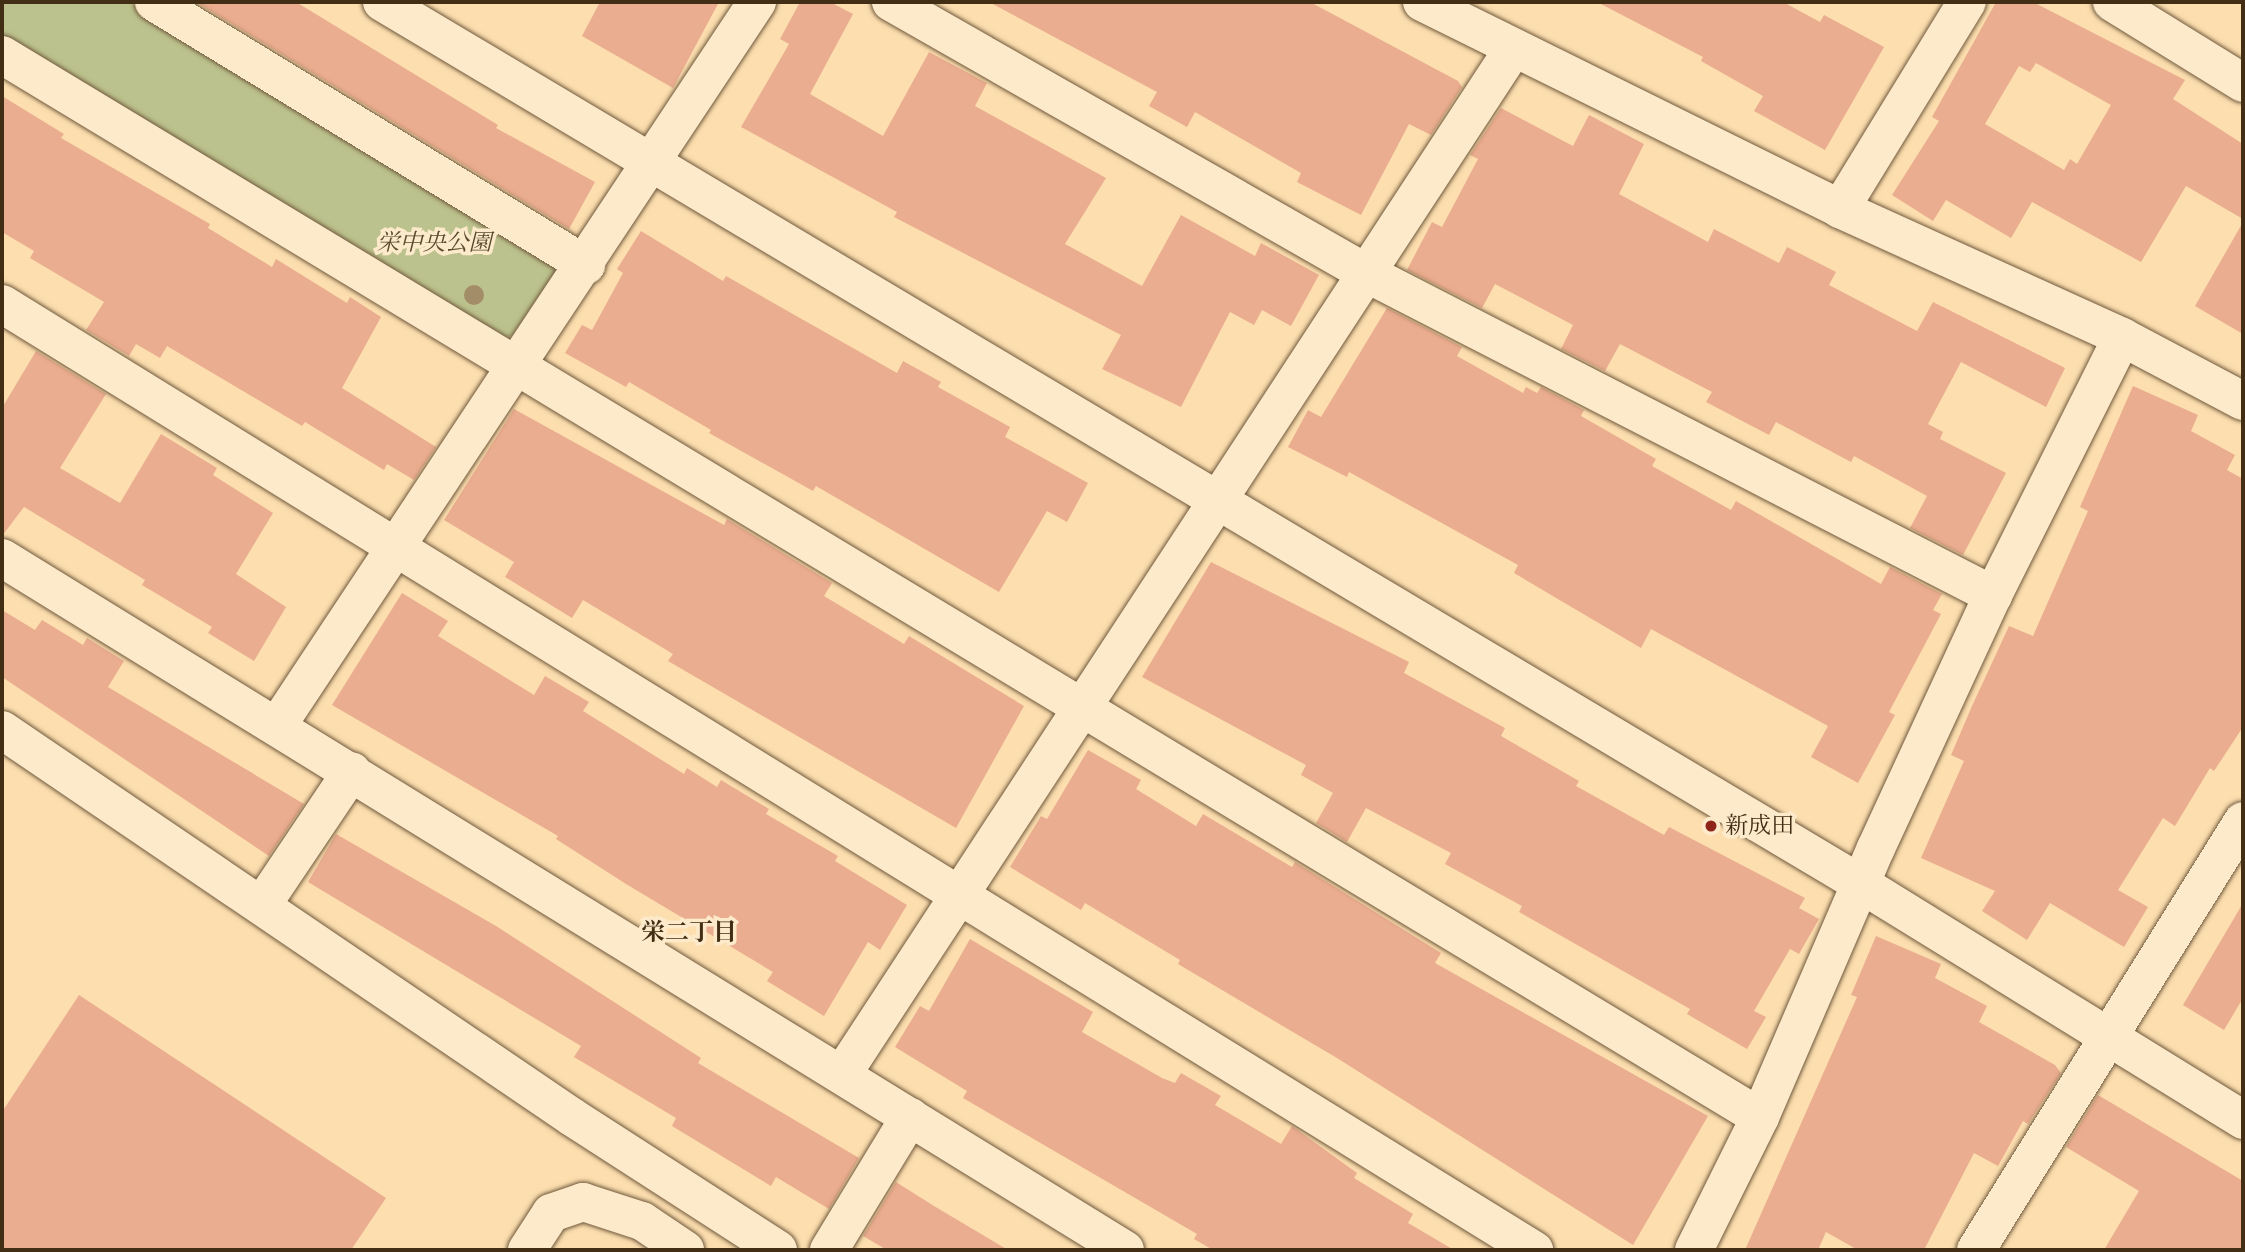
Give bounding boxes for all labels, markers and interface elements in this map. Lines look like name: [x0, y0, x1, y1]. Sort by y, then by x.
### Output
park label: 栄中央公園: [377, 229, 491, 257]
place label: 新成田: [1725, 812, 1794, 840]
marker: 新成田: [1703, 818, 1719, 834]
district label: 栄二丁目: [641, 919, 737, 947]

